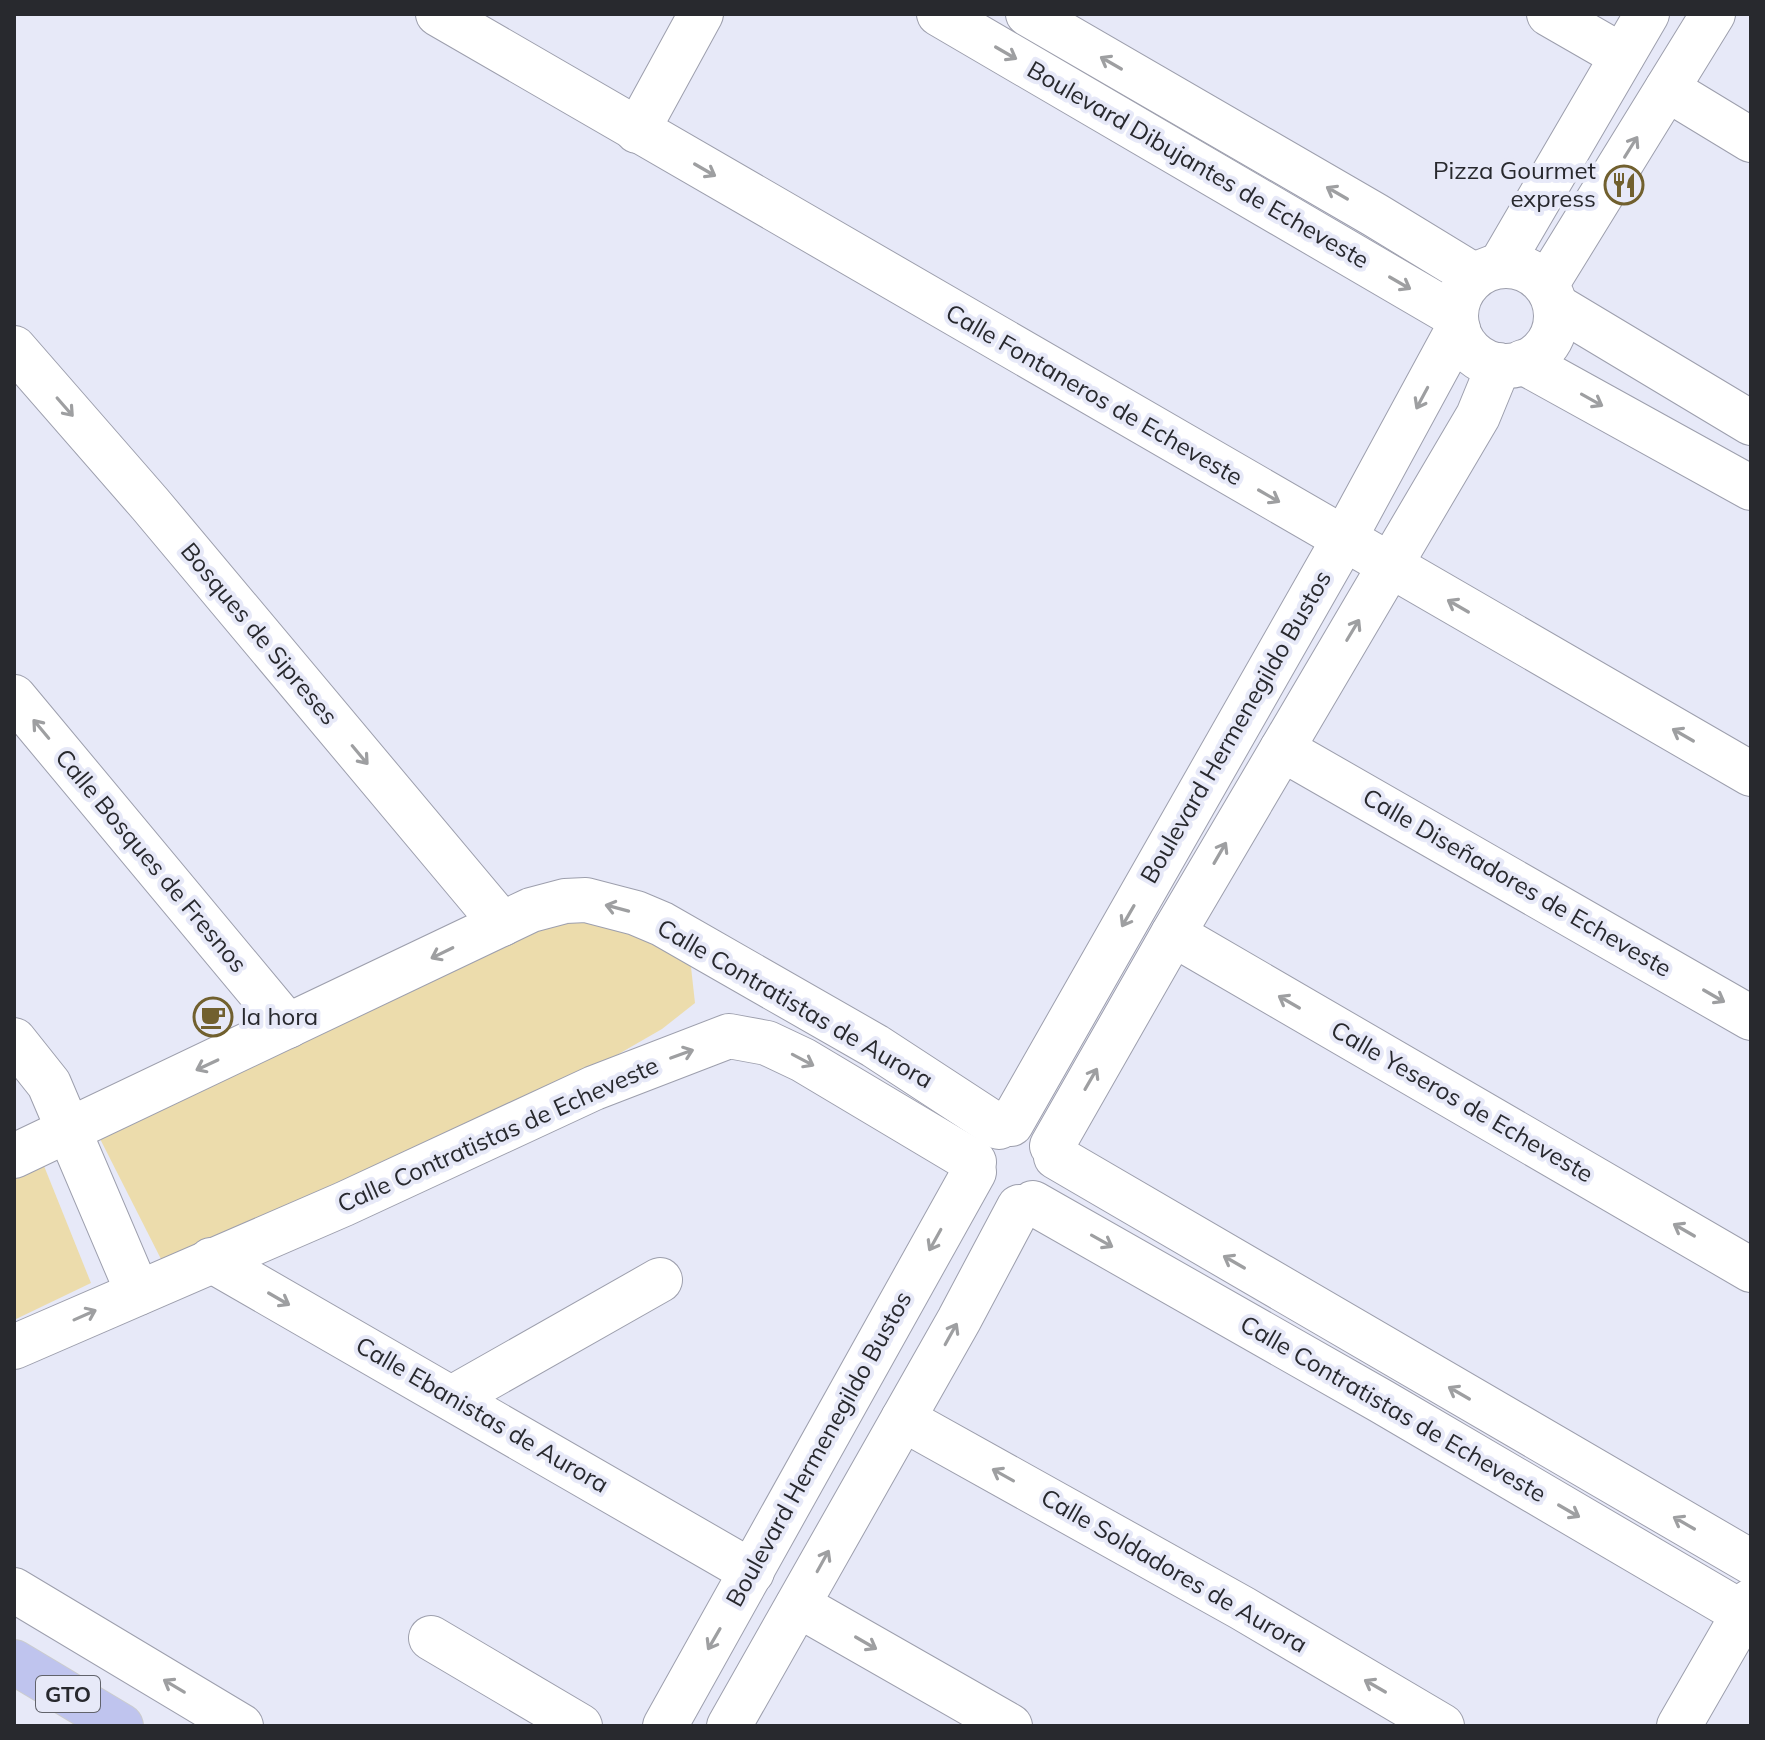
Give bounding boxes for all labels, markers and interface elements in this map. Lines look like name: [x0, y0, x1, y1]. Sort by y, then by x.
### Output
one-way arrow: [994, 45, 1017, 61]
street label: Boulevard Dibujantes de Echeveste: [1022, 54, 1375, 275]
one-way arrow: [1100, 55, 1123, 71]
one-way arrow: [1624, 136, 1640, 159]
place label: Pizza Gourmet express: [1433, 155, 1596, 213]
one-way arrow: [692, 163, 716, 178]
restaurant icon: Pizza Gourmet express: [1603, 164, 1645, 206]
one-way arrow: [1326, 184, 1349, 200]
one-way arrow: [1388, 275, 1411, 291]
street label: Calle Fontaneros de Echeveste: [941, 297, 1248, 492]
one-way arrow: [1413, 385, 1429, 409]
one-way arrow: [1580, 392, 1603, 408]
one-way arrow: [56, 396, 74, 417]
one-way arrow: [1257, 488, 1280, 504]
street label: Bosques de Sipreses: [175, 536, 345, 731]
street label: Boulevard Hermenegildo Bustos: [1133, 565, 1337, 888]
one-way arrow: [1447, 598, 1470, 614]
one-way arrow: [1345, 619, 1361, 642]
one-way arrow: [32, 719, 50, 740]
one-way arrow: [1672, 727, 1695, 743]
street label: Calle Bosques de Fresnos: [49, 742, 254, 978]
one-way arrow: [351, 744, 369, 765]
street label: Calle Diseñadores de Echeveste: [1358, 781, 1677, 983]
one-way arrow: [1213, 842, 1229, 865]
one-way arrow: [604, 899, 630, 914]
one-way arrow: [1120, 904, 1136, 927]
street label: Calle Contratistas de Aurora: [652, 912, 939, 1094]
one-way arrow: [430, 945, 454, 961]
one-way arrow: [1702, 988, 1725, 1004]
one-way arrow: [1278, 994, 1301, 1010]
cafe icon: la hora: [192, 996, 234, 1038]
place label: la hora: [241, 1001, 318, 1031]
street label: Calle Yeseros de Echeveste: [1326, 1014, 1599, 1189]
one-way arrow: [669, 1045, 694, 1060]
street label: Calle Contratistas de Echeveste: [332, 1050, 663, 1219]
one-way arrow: [790, 1053, 814, 1069]
one-way arrow: [196, 1058, 220, 1073]
one-way arrow: [1083, 1067, 1099, 1091]
one-way arrow: [1672, 1222, 1696, 1237]
one-way arrow: [927, 1228, 943, 1251]
one-way arrow: [1089, 1233, 1113, 1249]
one-way arrow: [1223, 1254, 1246, 1270]
street label: Boulevard Hermenegildo Bustos: [719, 1286, 918, 1612]
one-way arrow: [266, 1292, 290, 1307]
one-way arrow: [73, 1307, 97, 1322]
street label: Calle Contratistas de Echeveste: [1235, 1308, 1552, 1508]
one-way arrow: [944, 1323, 959, 1347]
street label: Calle Ebanistas de Aurora: [351, 1329, 614, 1499]
one-way arrow: [1448, 1385, 1471, 1401]
one-way arrow: [992, 1466, 1016, 1482]
street label: Calle Soldadores de Aurora: [1036, 1481, 1313, 1659]
one-way arrow: [1557, 1503, 1580, 1519]
one-way arrow: [1672, 1515, 1696, 1530]
one-way arrow: [815, 1550, 831, 1573]
one-way arrow: [706, 1626, 721, 1650]
one-way arrow: [854, 1635, 877, 1651]
road number: GTO: [36, 1676, 100, 1712]
one-way arrow: [163, 1678, 186, 1694]
one-way arrow: [1364, 1678, 1387, 1694]

